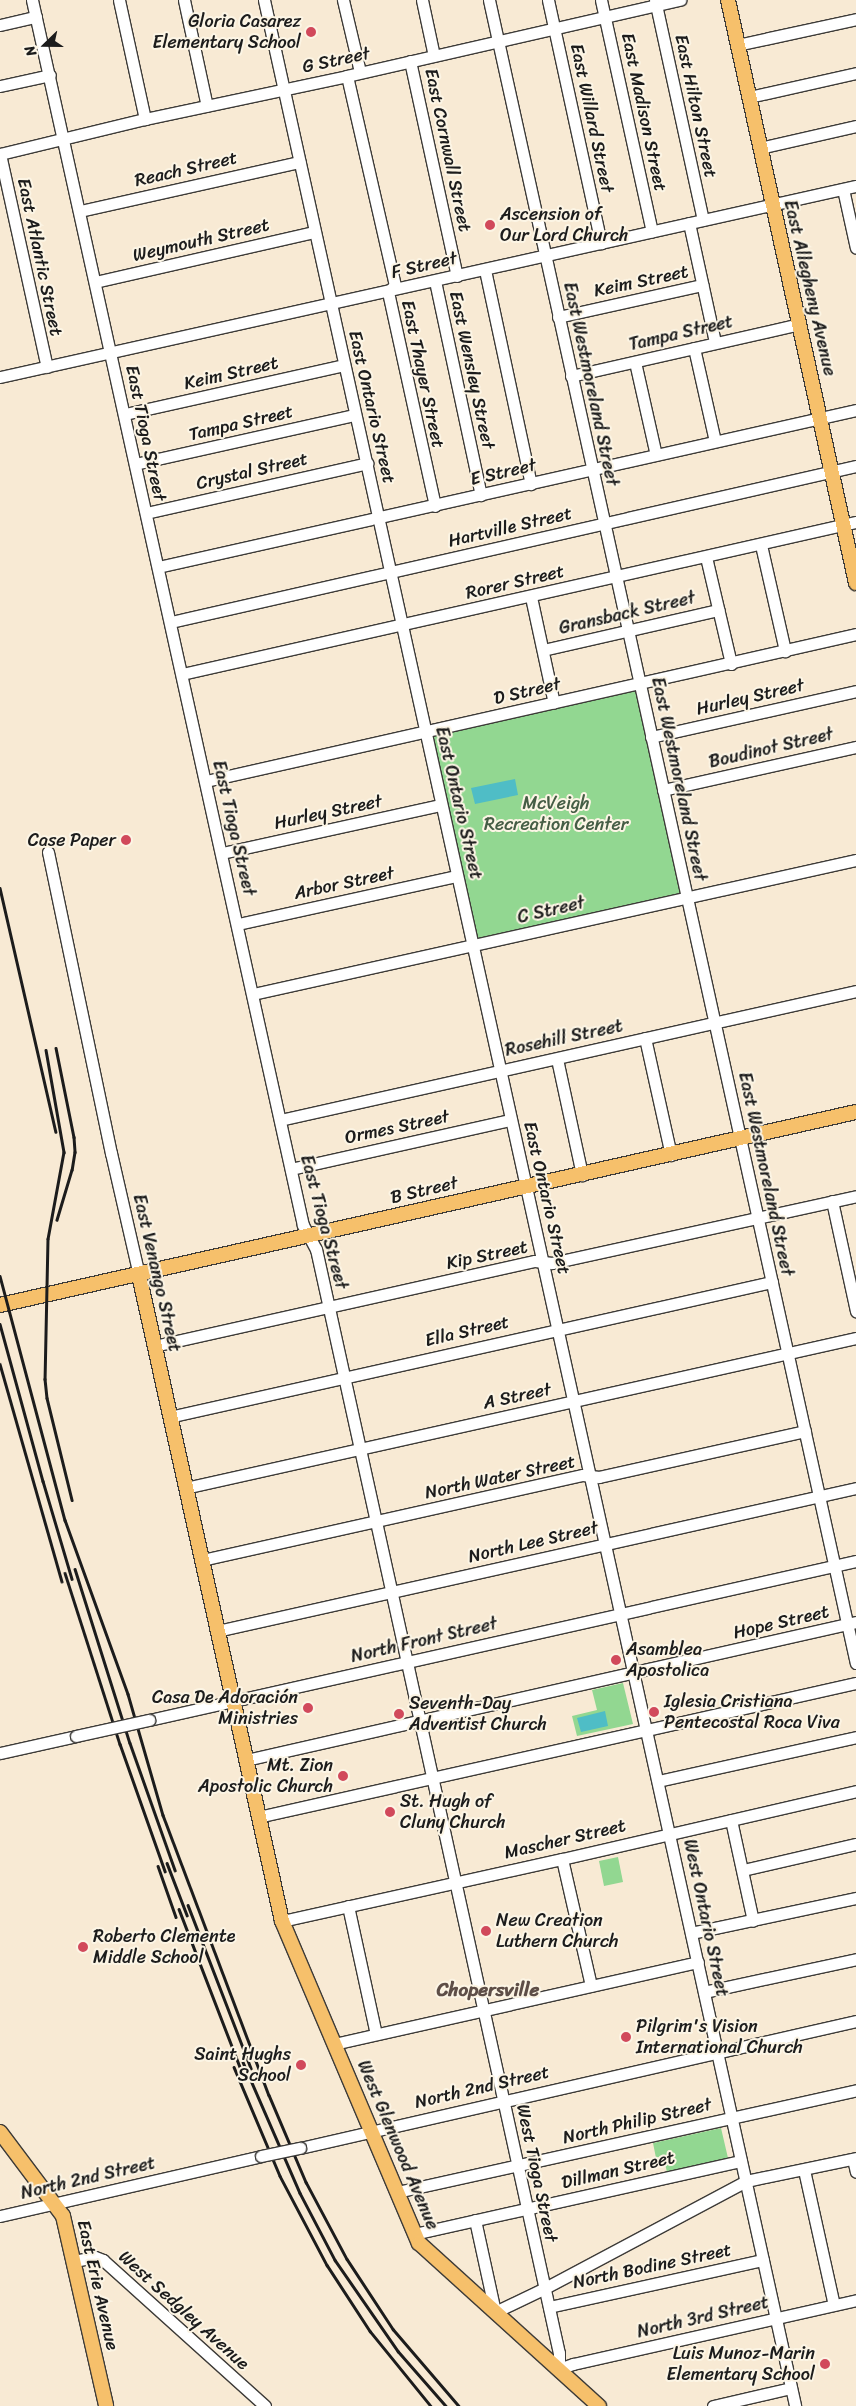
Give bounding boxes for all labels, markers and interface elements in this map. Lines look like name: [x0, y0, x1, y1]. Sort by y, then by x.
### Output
place label: Gloria Casarez Elementary School: [152, 11, 301, 54]
north arrow: [20, 20, 70, 70]
marker: Gloria Casarez Elementary School: [305, 26, 317, 38]
street label: East Madison Street: [617, 31, 671, 193]
street label: East Hilton Street: [670, 32, 722, 180]
street label: East Willard Street: [566, 41, 618, 195]
text: N: [17, 42, 44, 60]
street label: G Street: [300, 42, 372, 78]
street label: East Cornwall Street: [420, 67, 476, 233]
street label: Reach Street: [133, 147, 239, 191]
street label: East Atlantic Street: [13, 175, 67, 339]
street label: East Allegheny Avenue: [779, 198, 841, 378]
place label: Ascension of Our Lord Church: [500, 204, 628, 246]
street label: Weymouth Street: [131, 214, 271, 266]
marker: Ascension of Our Lord Church: [484, 219, 496, 231]
street label: F Street: [389, 247, 459, 283]
street label: Keim Street: [592, 260, 690, 302]
street label: East Westmoreland Street: [559, 280, 623, 488]
street label: East Wensley Street: [445, 289, 499, 451]
street label: East Thayer Street: [397, 298, 449, 450]
street label: Tampa Street: [627, 310, 735, 356]
street label: East Ontario Street: [344, 328, 400, 486]
street label: Keim Street: [182, 352, 280, 394]
street label: East Tioga Street: [121, 363, 171, 503]
street label: Tampa Street: [187, 400, 295, 446]
street label: Crystal Street: [194, 448, 310, 494]
street label: E Street: [468, 454, 538, 490]
street label: Hartville Street: [446, 502, 574, 552]
street label: Rorer Street: [463, 560, 567, 604]
street label: Gransback Street: [557, 587, 697, 639]
street label: D Street: [492, 673, 562, 709]
street label: Hurley Street: [694, 674, 806, 720]
street label: East Westmoreland Street: [647, 675, 711, 883]
street label: Boudinot Street: [706, 723, 836, 773]
street label: East Ontario Street: [431, 724, 487, 882]
street label: East Tioga Street: [208, 758, 260, 898]
street label: Hurley Street: [272, 790, 384, 834]
park label: McVeigh Recreation Center: [483, 793, 629, 836]
place label: Case Paper: [27, 829, 116, 851]
marker: Case Paper: [120, 834, 132, 846]
street label: Arbor Street: [292, 862, 396, 904]
street label: C Street: [515, 892, 587, 928]
street label: Rosehill Street: [503, 1015, 625, 1061]
street label: East Westmoreland Street: [734, 1070, 798, 1278]
street label: Ormes Street: [343, 1105, 451, 1149]
street label: East Ontario Street: [519, 1119, 575, 1277]
street label: East Tioga Street: [296, 1152, 352, 1292]
street label: B Street: [388, 1172, 460, 1208]
street label: East Venango Street: [128, 1192, 186, 1354]
street label: Kip Street: [444, 1236, 530, 1274]
street label: Ella Street: [423, 1311, 511, 1351]
street label: A Street: [481, 1378, 553, 1414]
street label: North Water Street: [422, 1450, 578, 1504]
street label: North Lee Street: [465, 1516, 601, 1568]
street label: Hope Street: [731, 1600, 831, 1644]
street label: North Front Street: [348, 1612, 500, 1668]
place label: Asamblea Apostolica: [626, 1639, 709, 1682]
marker: Asamblea Apostolica: [610, 1654, 622, 1666]
place label: Casa De Adoración Ministries: [151, 1687, 298, 1730]
place label: Iglesia Cristiana Pentecostal Roca Viva: [664, 1691, 840, 1734]
place label: Seventh-Day Adventist Church: [409, 1693, 547, 1736]
marker: Casa De Adoración Ministries: [302, 1702, 314, 1714]
marker: Iglesia Cristiana Pentecostal Roca Viva: [648, 1706, 660, 1718]
marker: Seventh-Day Adventist Church: [393, 1708, 405, 1720]
place label: Mt. Zion Apostolic Church: [198, 1755, 333, 1798]
marker: Mt. Zion Apostolic Church: [337, 1770, 349, 1782]
place label: St. Hugh of Cluny Church: [400, 1791, 506, 1834]
marker: St. Hugh of Cluny Church: [384, 1806, 396, 1818]
street label: Mascher Street: [502, 1815, 628, 1863]
street label: West Ontario Street: [679, 1837, 733, 1999]
place label: New Creation Luthern Church: [496, 1910, 618, 1952]
marker: New Creation Luthern Church: [480, 1925, 492, 1937]
place label: Roberto Clemente Middle School: [93, 1926, 235, 1968]
marker: Roberto Clemente Middle School: [77, 1941, 89, 1953]
district label: Chopersville: [437, 1979, 539, 2001]
place label: Pilgrim's Vision International Church: [636, 2016, 803, 2058]
marker: Pilgrim's Vision International Church: [620, 2031, 632, 2043]
place label: Saint Hughs School: [195, 2044, 291, 2086]
street label: West Glenwood Avenue: [353, 2057, 443, 2233]
marker: Saint Hughs School: [295, 2059, 307, 2071]
street label: North 2nd Street: [413, 2061, 551, 2113]
street label: North Philip Street: [560, 2093, 714, 2149]
street label: West Tioga Street: [512, 2101, 562, 2245]
street label: Dillman Street: [559, 2146, 677, 2194]
street label: North 2nd Street: [19, 2152, 157, 2204]
street label: East Erie Avenue: [72, 2217, 124, 2353]
street label: North Bodine Street: [571, 2239, 733, 2293]
street label: West Sedgley Avenue: [114, 2245, 254, 2375]
street label: North 3rd Street: [635, 2291, 771, 2343]
place label: Luis Munoz-Marin Elementary School: [666, 2343, 815, 2386]
marker: Luis Munoz-Marin Elementary School: [819, 2358, 831, 2370]

